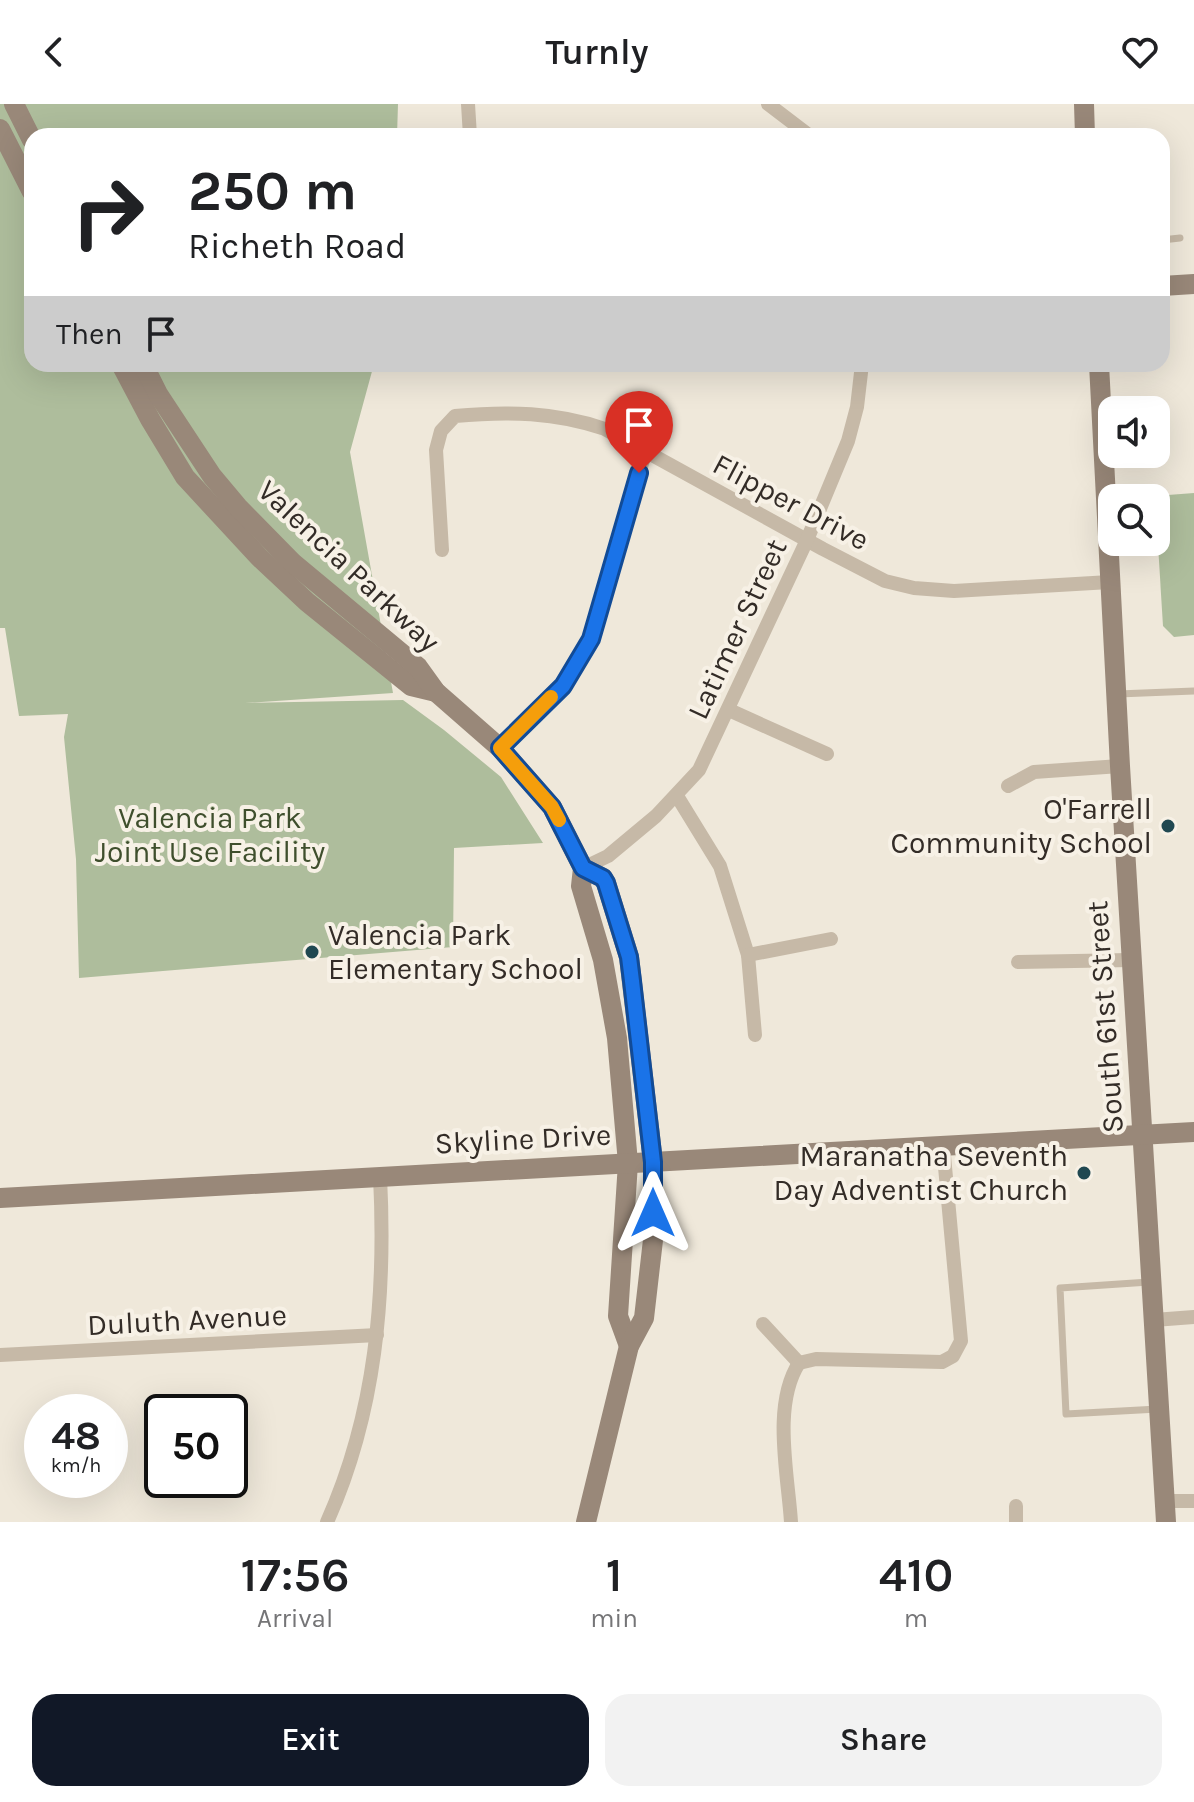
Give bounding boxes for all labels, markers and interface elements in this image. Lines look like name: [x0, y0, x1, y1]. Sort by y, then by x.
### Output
icon: back: [32, 30, 76, 74]
icon: heart: [1118, 30, 1162, 74]
text: Turnly: [546, 31, 648, 73]
text: 250 m: [188, 158, 357, 223]
icon: right: [56, 160, 160, 264]
text: Richeth Road: [188, 225, 406, 267]
icon: arrive: [139, 312, 183, 356]
text: Then: [56, 316, 123, 352]
pin: [605, 391, 673, 473]
map controls: [1098, 396, 1170, 556]
button: sound: [1098, 396, 1170, 468]
icon: arrive: [617, 403, 661, 447]
street label: Flipper Drive: [707, 446, 875, 558]
street label: Valencia Parkway: [251, 473, 447, 659]
button: search: [1098, 484, 1170, 556]
street label: Latimer Street: [680, 533, 794, 725]
place label: O'Farrell Community School: [891, 791, 1152, 861]
park label: Valencia Park Joint Use Facility: [95, 800, 325, 870]
marker: O'Farrell Community School: [1159, 817, 1177, 835]
street label: South 61st Street: [1079, 900, 1131, 1134]
place label: Valencia Park Elementary School: [328, 917, 583, 987]
marker: Valencia Park Elementary School: [303, 943, 321, 961]
street label: Skyline Drive: [434, 1116, 612, 1162]
place label: Maranatha Seventh Day Adventist Church: [774, 1138, 1068, 1208]
marker: Maranatha Seventh Day Adventist Church: [1075, 1164, 1093, 1182]
position arrow: [611, 1171, 695, 1255]
street label: Duluth Avenue: [86, 1297, 288, 1343]
speed limit sign: 50: [144, 1394, 248, 1498]
text: 48: [51, 1412, 101, 1459]
text: km/h: [51, 1454, 101, 1477]
text: 17:56: [241, 1547, 350, 1603]
text: 1: [606, 1547, 623, 1603]
text: 410: [879, 1547, 953, 1603]
text: Arrival: [257, 1603, 333, 1634]
text: min: [590, 1603, 638, 1634]
text: m: [904, 1603, 928, 1634]
button: Exit: [32, 1694, 589, 1786]
button: Share: [605, 1694, 1162, 1786]

